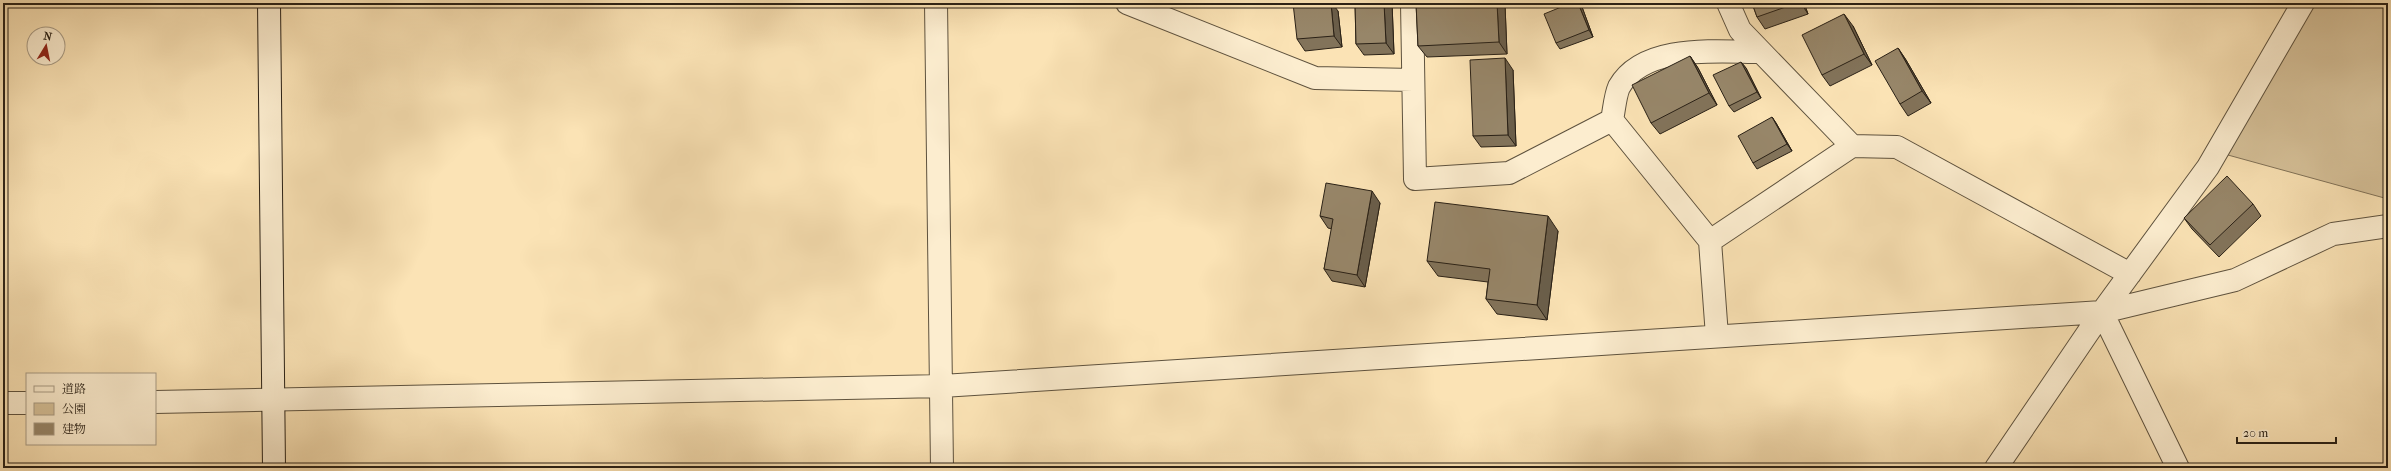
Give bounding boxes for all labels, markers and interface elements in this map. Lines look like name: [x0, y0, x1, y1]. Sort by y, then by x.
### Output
north arrow: [26, 26, 66, 66]
text: N: [42, 30, 54, 44]
legend: [26, 373, 156, 445]
text: 道路: [62, 382, 86, 396]
text: 公園: [62, 402, 86, 416]
scale bar: [2237, 419, 2336, 445]
text: 建物: [62, 422, 86, 436]
text: 20 m: [2243, 426, 2268, 440]

